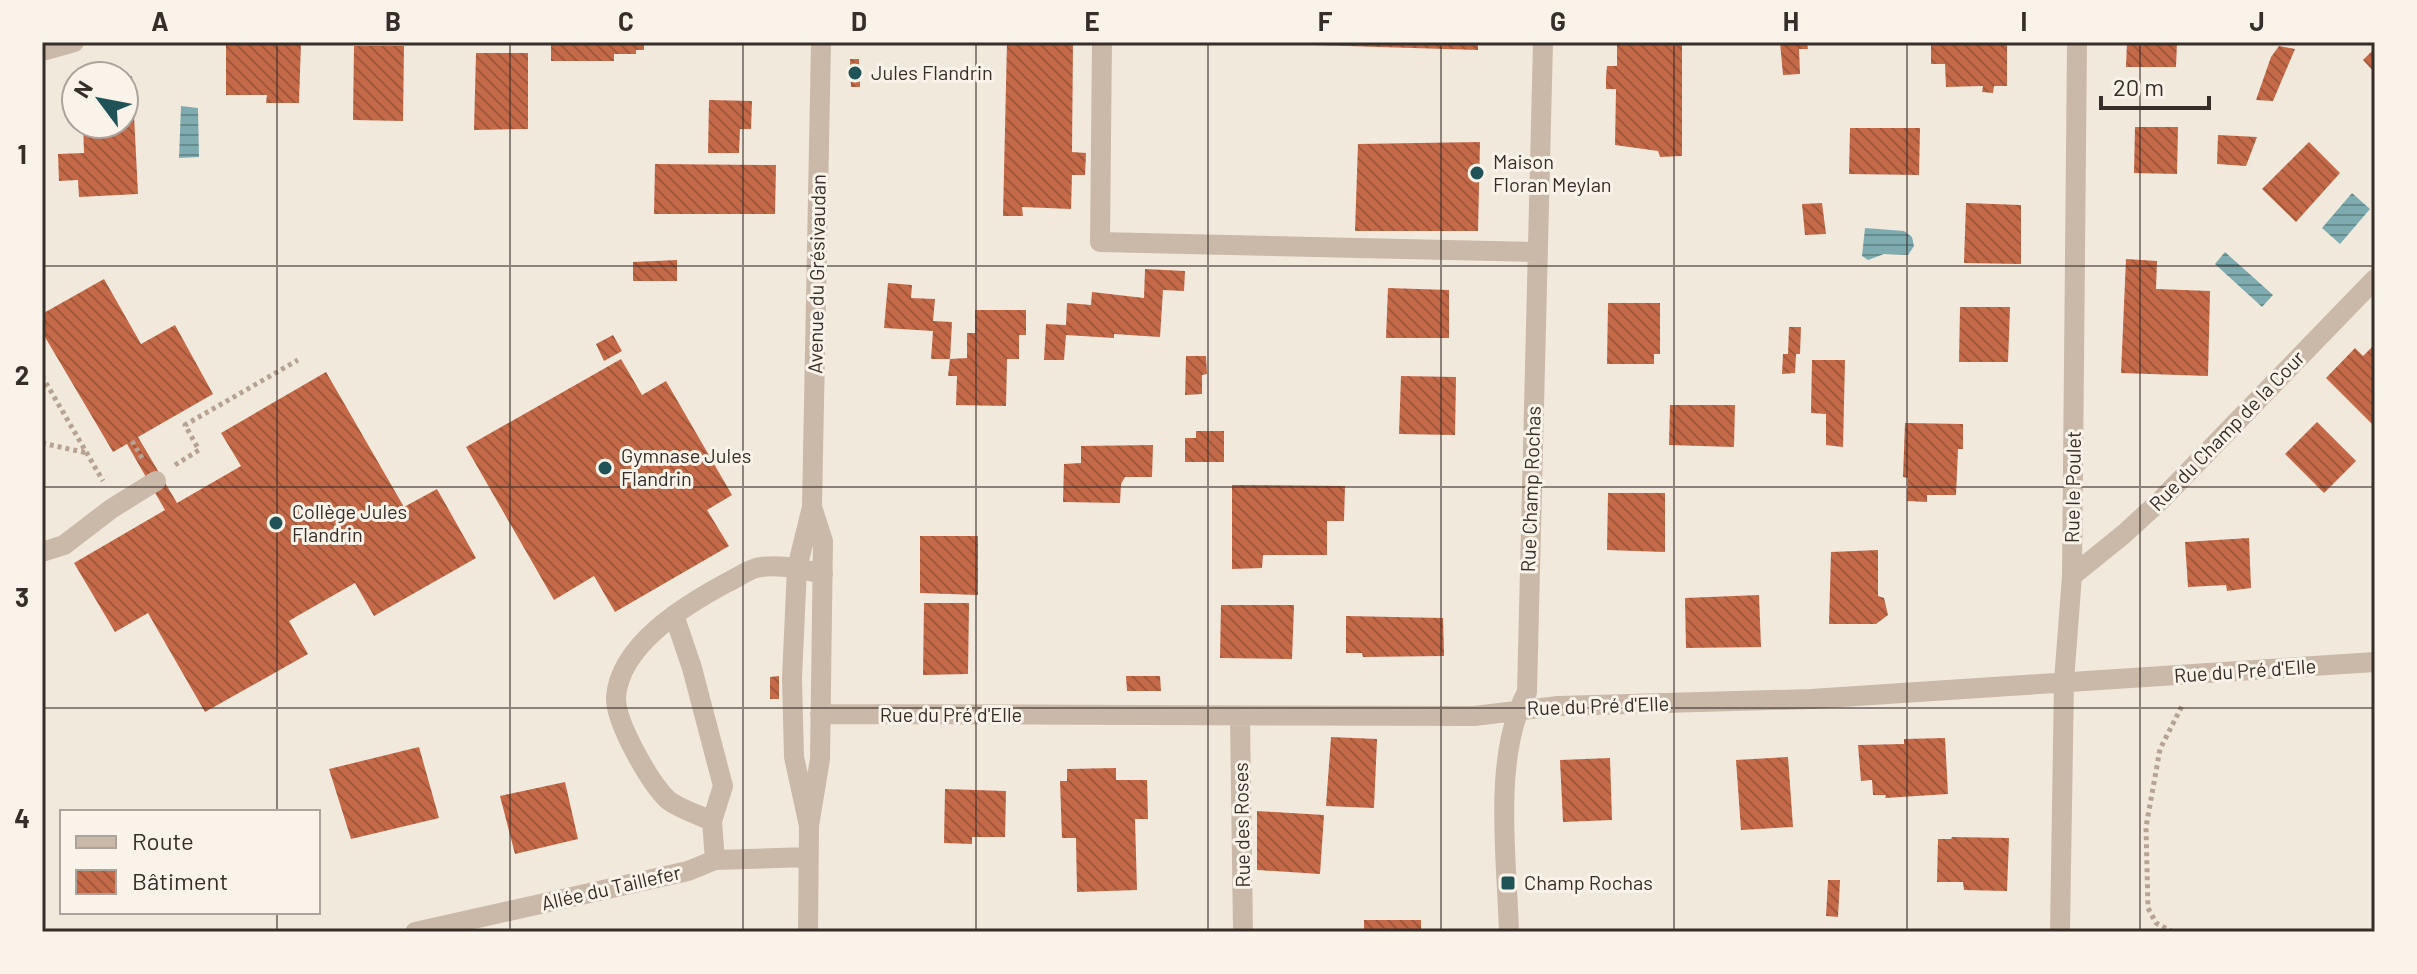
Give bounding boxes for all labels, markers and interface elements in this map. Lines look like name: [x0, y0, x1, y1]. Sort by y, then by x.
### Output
text: A: [151, 5, 169, 36]
text: B: [385, 5, 401, 36]
text: C: [618, 5, 634, 36]
text: D: [851, 5, 867, 36]
text: E: [1084, 5, 1100, 36]
text: F: [1318, 5, 1333, 36]
text: G: [1550, 5, 1566, 36]
text: H: [1783, 5, 1799, 36]
text: I: [2021, 5, 2027, 36]
text: J: [2249, 5, 2265, 36]
north arrow: [60, 60, 140, 140]
place label: Jules Flandrin: [871, 60, 993, 84]
scale bar: [2101, 60, 2209, 110]
marker: Jules Flandrin: [846, 64, 864, 82]
text: 20 m: [2113, 72, 2164, 101]
text: N: [67, 76, 97, 102]
text: 1: [17, 138, 27, 169]
place label: Maison Floran Meylan: [1493, 149, 1612, 196]
marker: Maison Floran Meylan: [1468, 164, 1486, 182]
street label: Avenue du Grésivaudan: [802, 174, 830, 374]
street label: Rue du Champ de la Cour: [2144, 345, 2309, 515]
text: 2: [15, 359, 29, 390]
street label: Rue Champ Rochas: [1515, 405, 1545, 573]
street label: Rue le Poulet: [2059, 431, 2085, 543]
place label: Gymnase Jules Flandrin: [621, 443, 751, 490]
marker: Gymnase Jules Flandrin: [596, 459, 614, 477]
place label: Collège Jules Flandrin: [292, 499, 407, 546]
marker: Collège Jules Flandrin: [267, 514, 285, 532]
text: 3: [15, 581, 29, 612]
street label: Rue du Pré d'Elle: [2173, 653, 2317, 687]
street label: Rue du Pré d'Elle: [1526, 691, 1670, 719]
street label: Rue du Pré d'Elle: [880, 702, 1022, 726]
street label: Rue des Roses: [1228, 762, 1254, 888]
text: 4: [14, 802, 30, 833]
legend: [60, 810, 320, 914]
text: Route: [132, 826, 194, 855]
street label: Allée du Taillefer: [539, 859, 683, 915]
text: Bâtiment: [132, 866, 228, 895]
place label: Champ Rochas: [1524, 870, 1653, 894]
marker: Champ Rochas: [1499, 874, 1517, 892]

